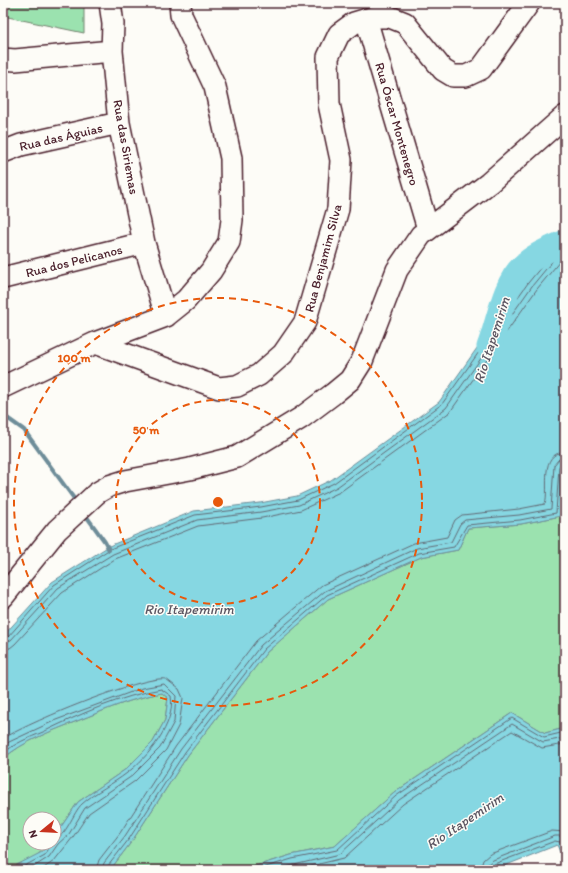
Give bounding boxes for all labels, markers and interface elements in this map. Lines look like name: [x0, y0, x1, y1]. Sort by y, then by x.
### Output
street label: Rua Óscar Montenegro: [372, 61, 422, 188]
street label: Rua das Siriemas: [110, 98, 142, 196]
street label: Rua das Águias: [18, 120, 104, 154]
street label: Rua Benjamim Silva: [301, 202, 345, 314]
street label: Rua dos Pelicanos: [24, 242, 124, 280]
water label: Rio Itapemirim: [470, 294, 514, 385]
text: 100 m: [57, 351, 91, 365]
text: 50 m: [133, 423, 160, 437]
centre of rings: [211, 495, 225, 509]
water label: Rio Itapemirim: [144, 601, 234, 618]
water label: Rio Itapemirim: [423, 789, 507, 853]
north arrow: [22, 811, 62, 851]
text: N: [26, 828, 40, 839]

